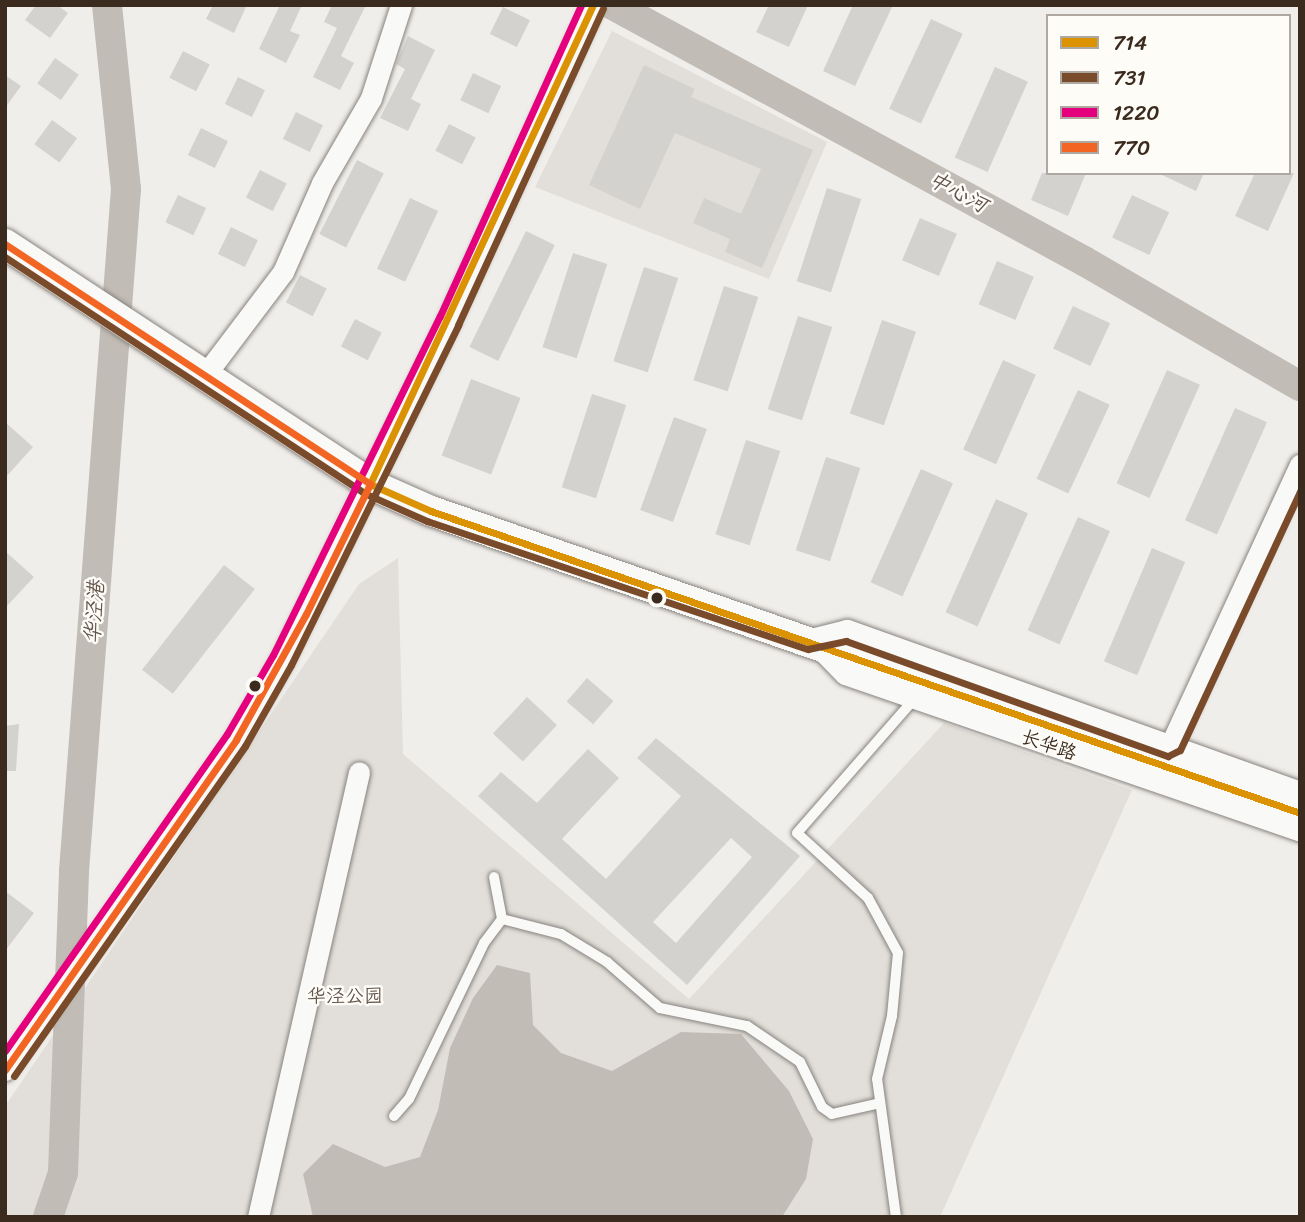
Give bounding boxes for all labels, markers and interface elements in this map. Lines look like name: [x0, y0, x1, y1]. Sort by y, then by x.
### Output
legend: [1046, 14, 1291, 175]
text: 714: [1113, 24, 1147, 62]
text: 731: [1113, 59, 1146, 97]
text: 1220: [1113, 94, 1160, 132]
text: 770: [1113, 129, 1150, 167]
water label: 中心河: [924, 166, 992, 218]
water label: 华泾港: [79, 580, 109, 644]
unlabelled marker: [650, 591, 664, 605]
unlabelled marker: [248, 679, 262, 693]
street label: 长华路: [1018, 725, 1080, 765]
park label: 华泾公园: [307, 985, 383, 1007]

